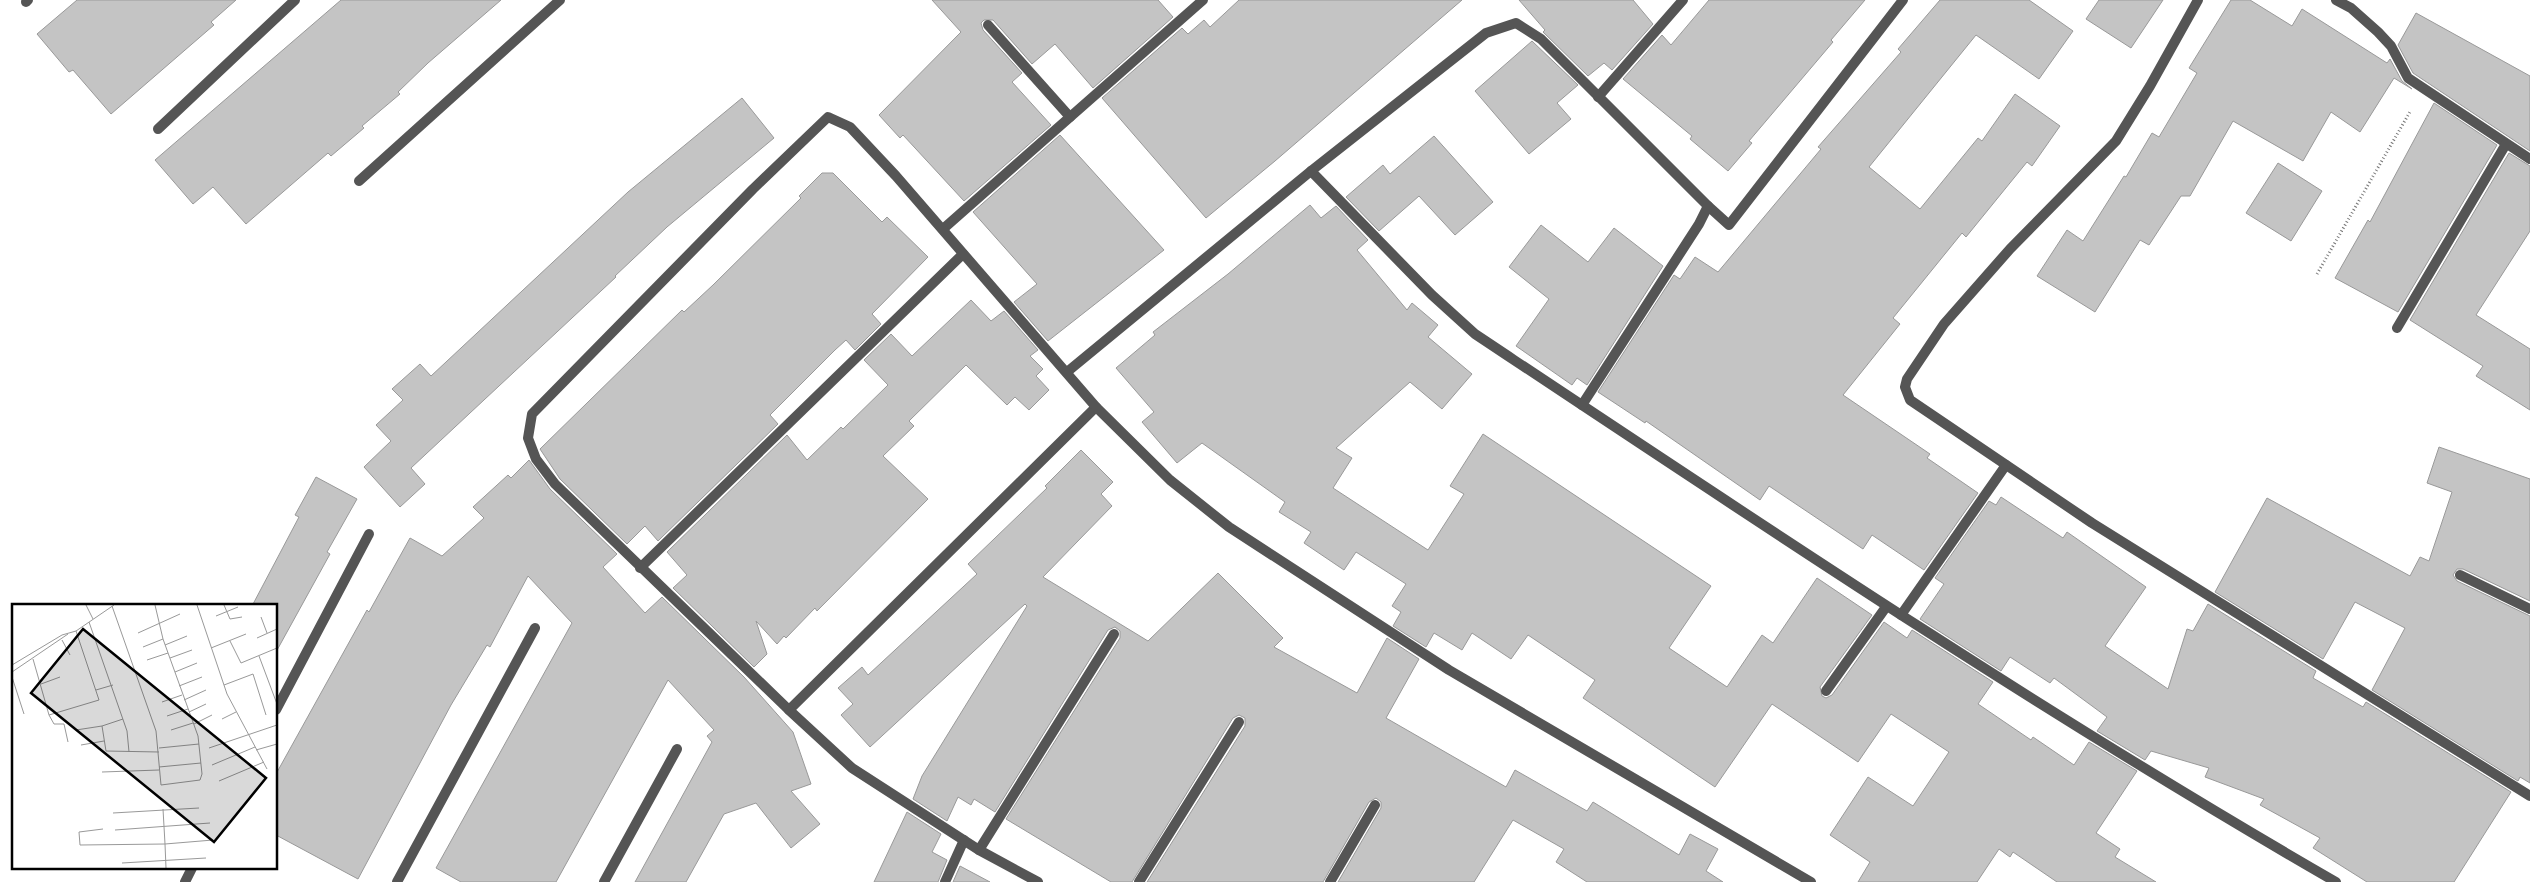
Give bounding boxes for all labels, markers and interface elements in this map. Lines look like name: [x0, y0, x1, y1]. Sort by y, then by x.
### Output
inset map: [12, 604, 278, 870]

